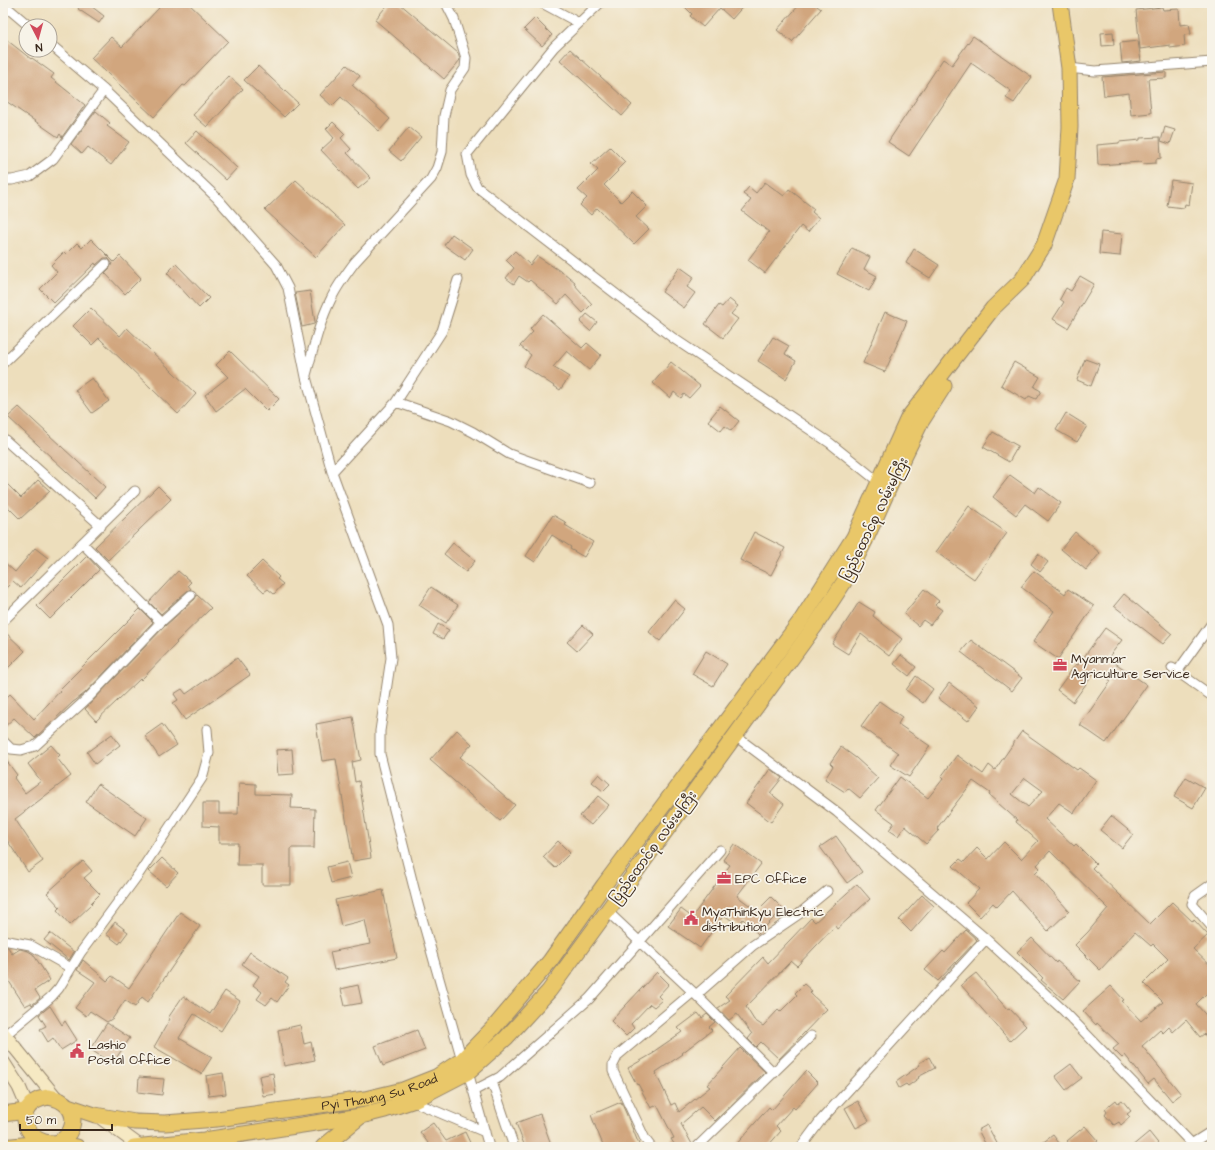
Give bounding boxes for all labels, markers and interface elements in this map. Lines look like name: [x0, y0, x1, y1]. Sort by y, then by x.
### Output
north arrow: [18, 18, 58, 58]
text: N: [35, 40, 43, 55]
street label: ပြည်ထောင်စု လမ်းမကြီး: [837, 454, 914, 585]
place label: Myanmar Agriculture Service: [1071, 650, 1190, 684]
office icon: Myanmar Agriculture Service: [1052, 657, 1068, 673]
street label: ပြည်ထောင်စု လမ်းမကြီး: [607, 787, 702, 908]
office icon: EPC Office: [716, 870, 732, 886]
place label: EPC Office: [735, 870, 807, 888]
place label: MyaThinKyu Electric distribution: [702, 903, 824, 936]
public building icon: MyaThinKyu Electric distribution: [683, 910, 699, 926]
place label: Lashio Postal Office: [88, 1036, 171, 1069]
public building icon: Lashio Postal Office: [69, 1043, 85, 1059]
street label: Pyi Thaung Su Road: [320, 1069, 440, 1115]
scale bar: [20, 1106, 112, 1132]
text: 50 m: [26, 1112, 57, 1129]

